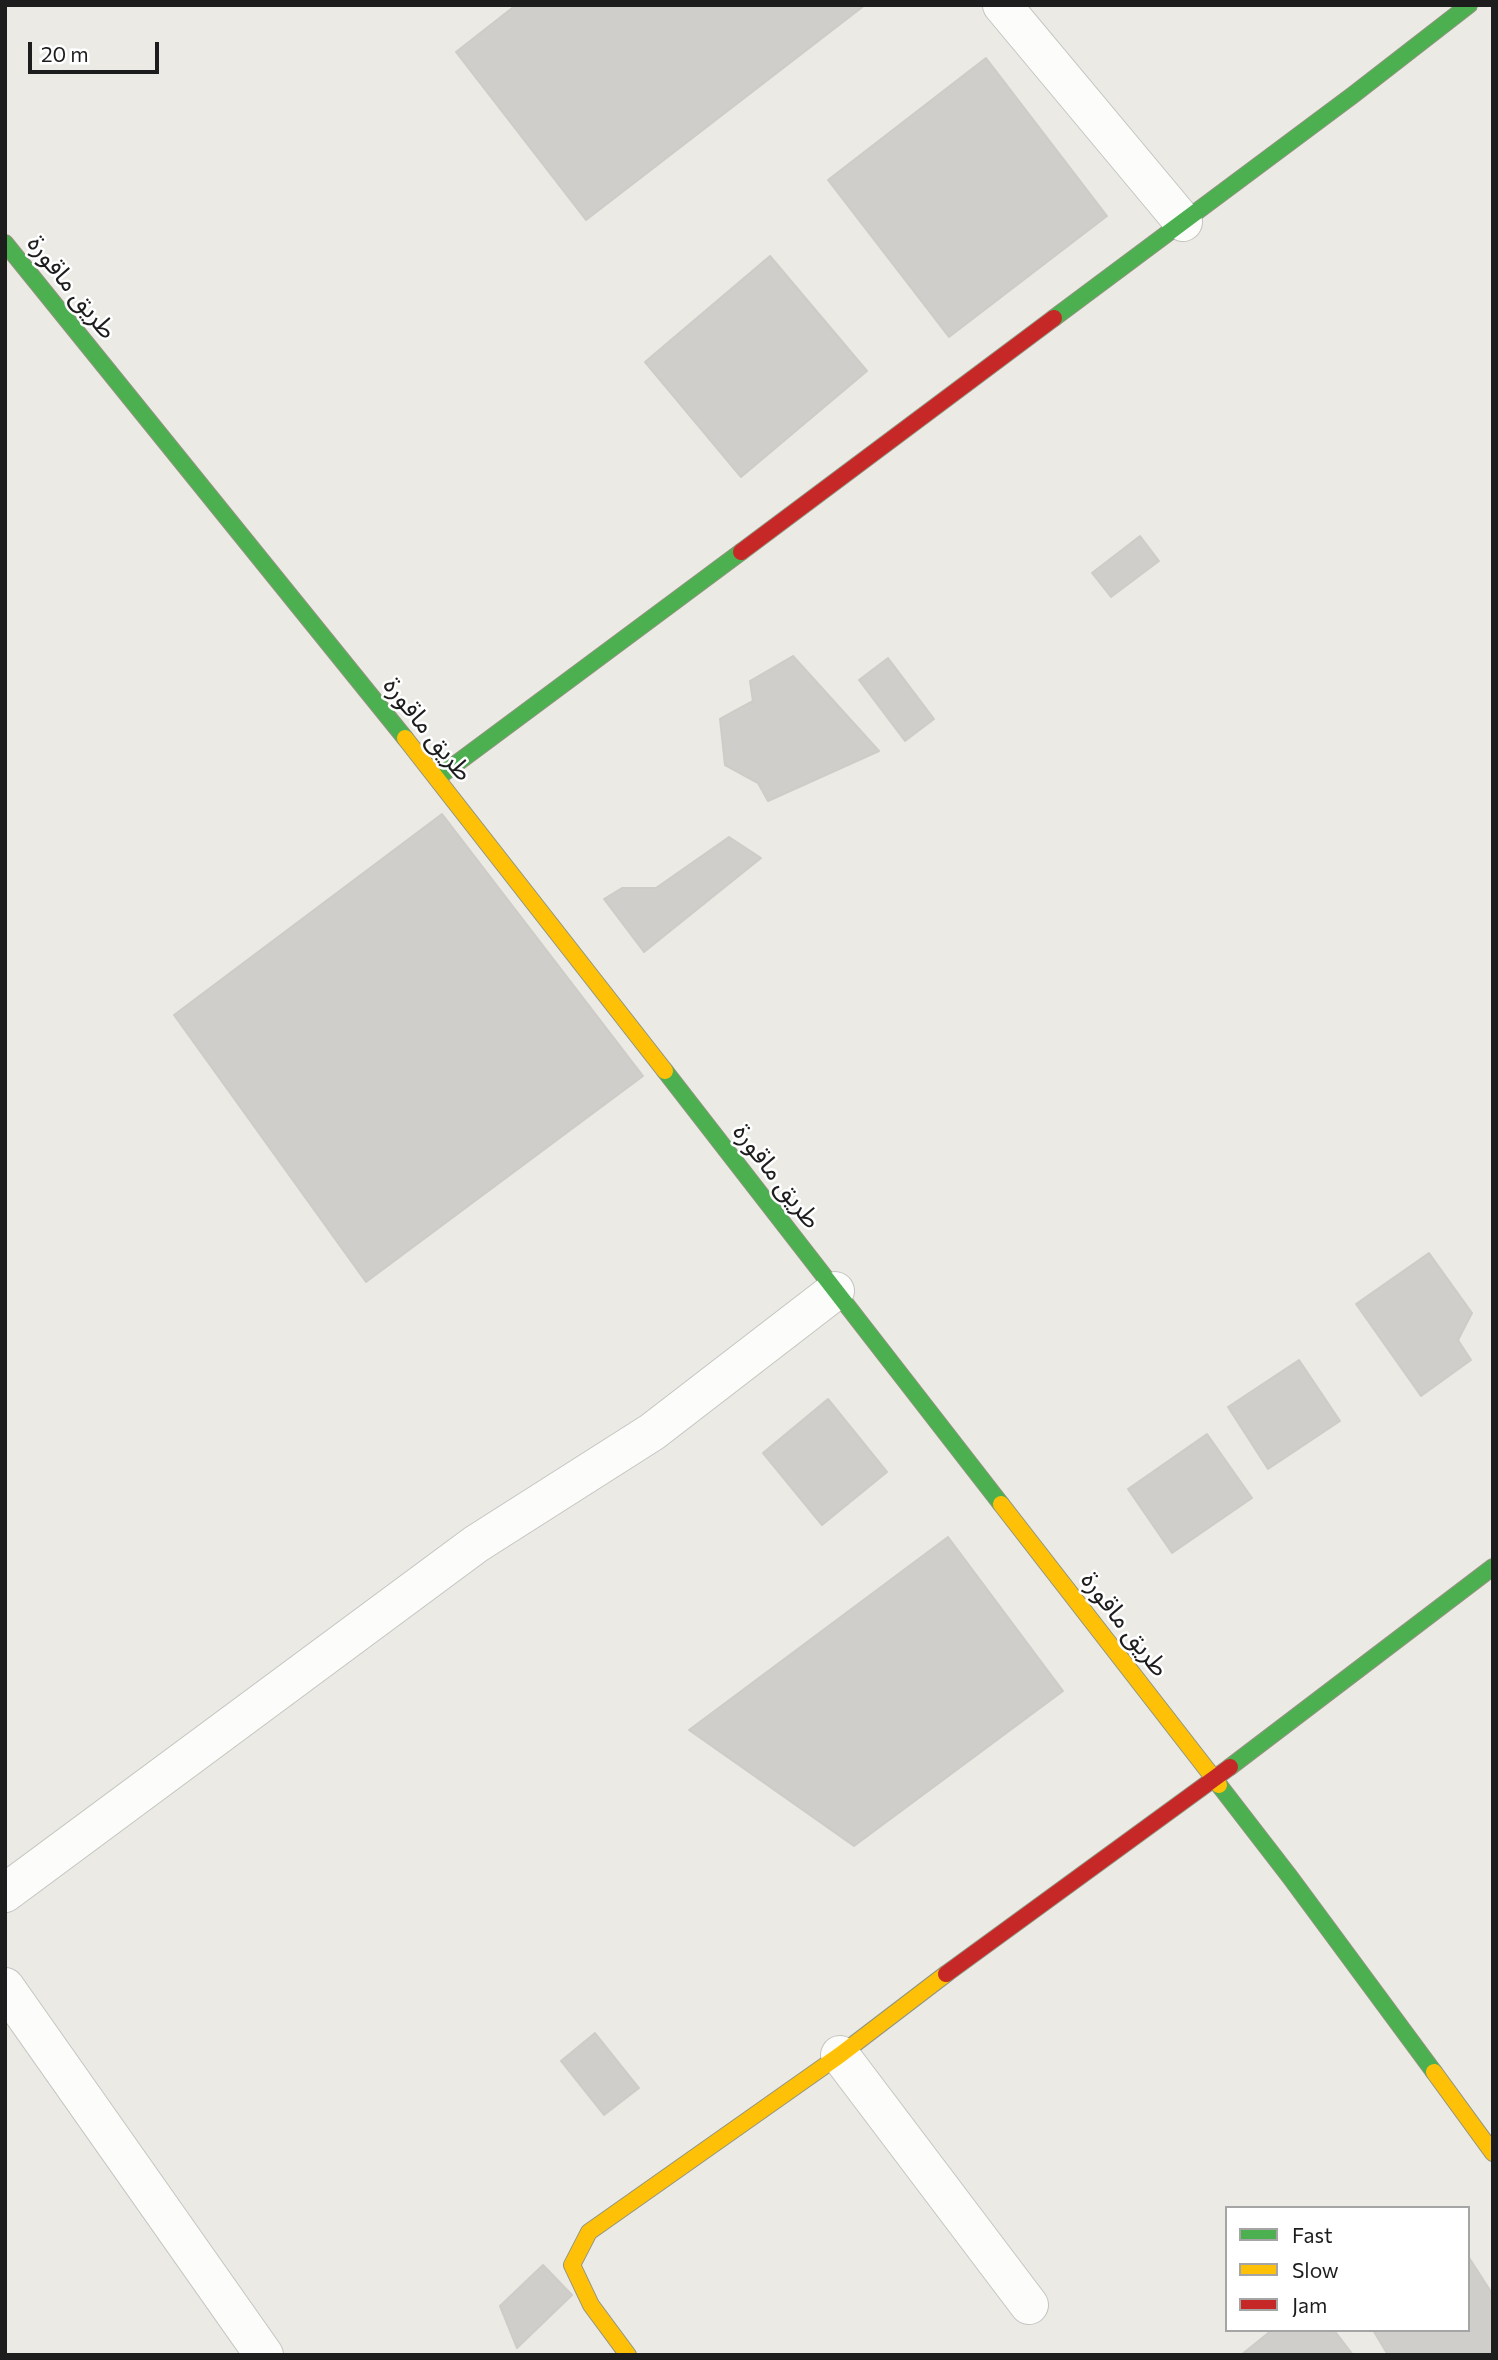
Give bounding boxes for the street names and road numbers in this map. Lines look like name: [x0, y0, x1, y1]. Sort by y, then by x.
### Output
street label: طريق ماقورة: [21, 229, 123, 345]
street label: طريق ماقورة: [377, 671, 479, 787]
street label: طريق ماقورة: [726, 1117, 828, 1235]
street label: طريق ماقورة: [1074, 1565, 1176, 1683]

